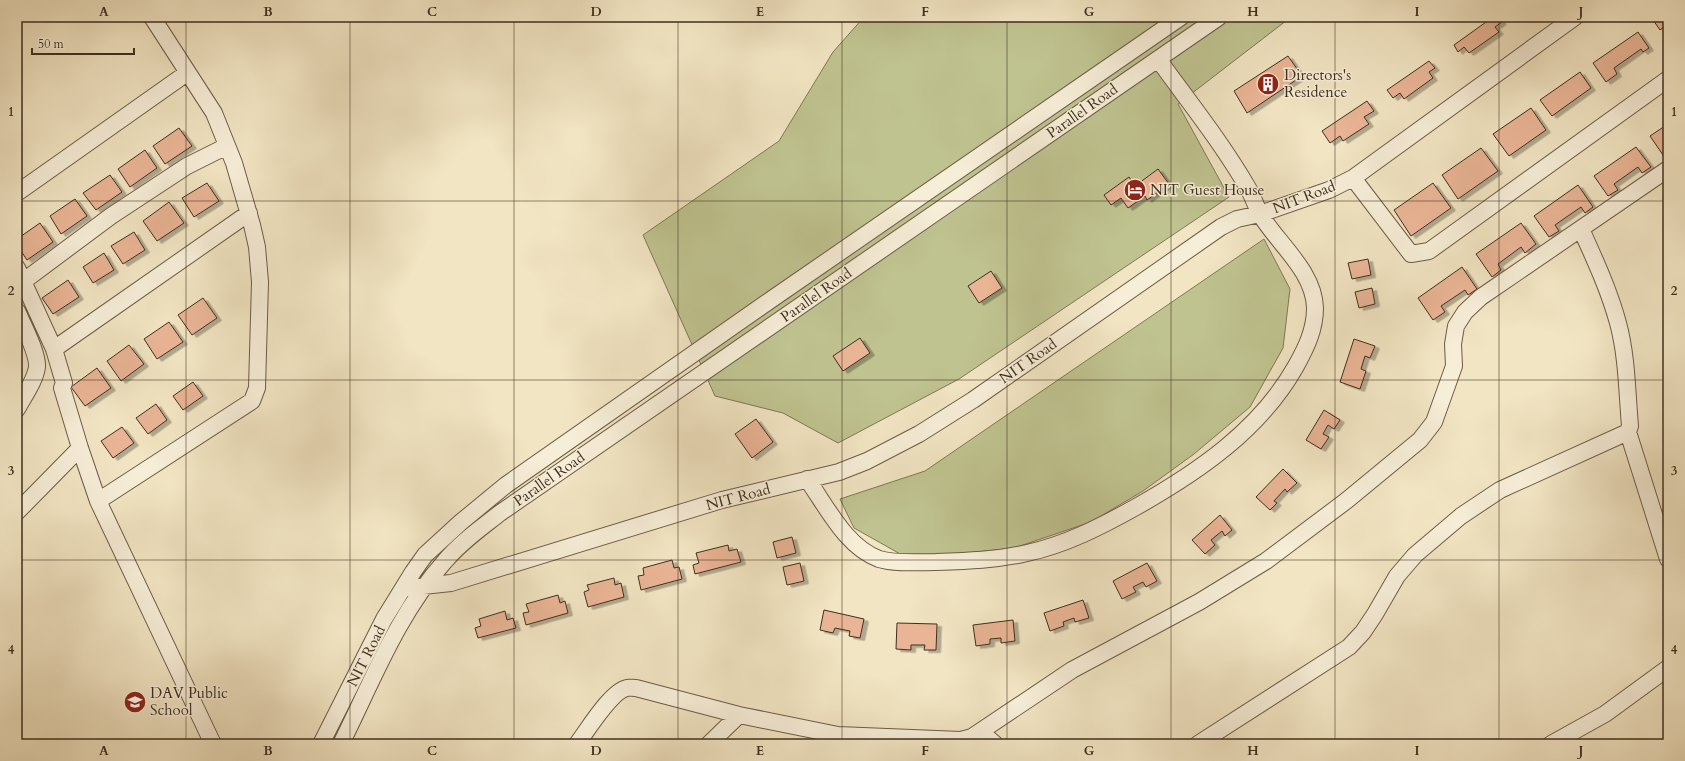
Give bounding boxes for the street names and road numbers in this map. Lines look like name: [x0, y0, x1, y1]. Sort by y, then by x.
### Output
street label: Parallel Road: [1042, 79, 1122, 143]
street label: NIT Road: [1270, 176, 1338, 218]
street label: Parallel Road: [776, 263, 856, 327]
street label: NIT Road: [995, 334, 1061, 388]
street label: Parallel Road: [509, 447, 589, 511]
street label: NIT Road: [704, 479, 772, 515]
street label: NIT Road: [342, 622, 390, 690]

